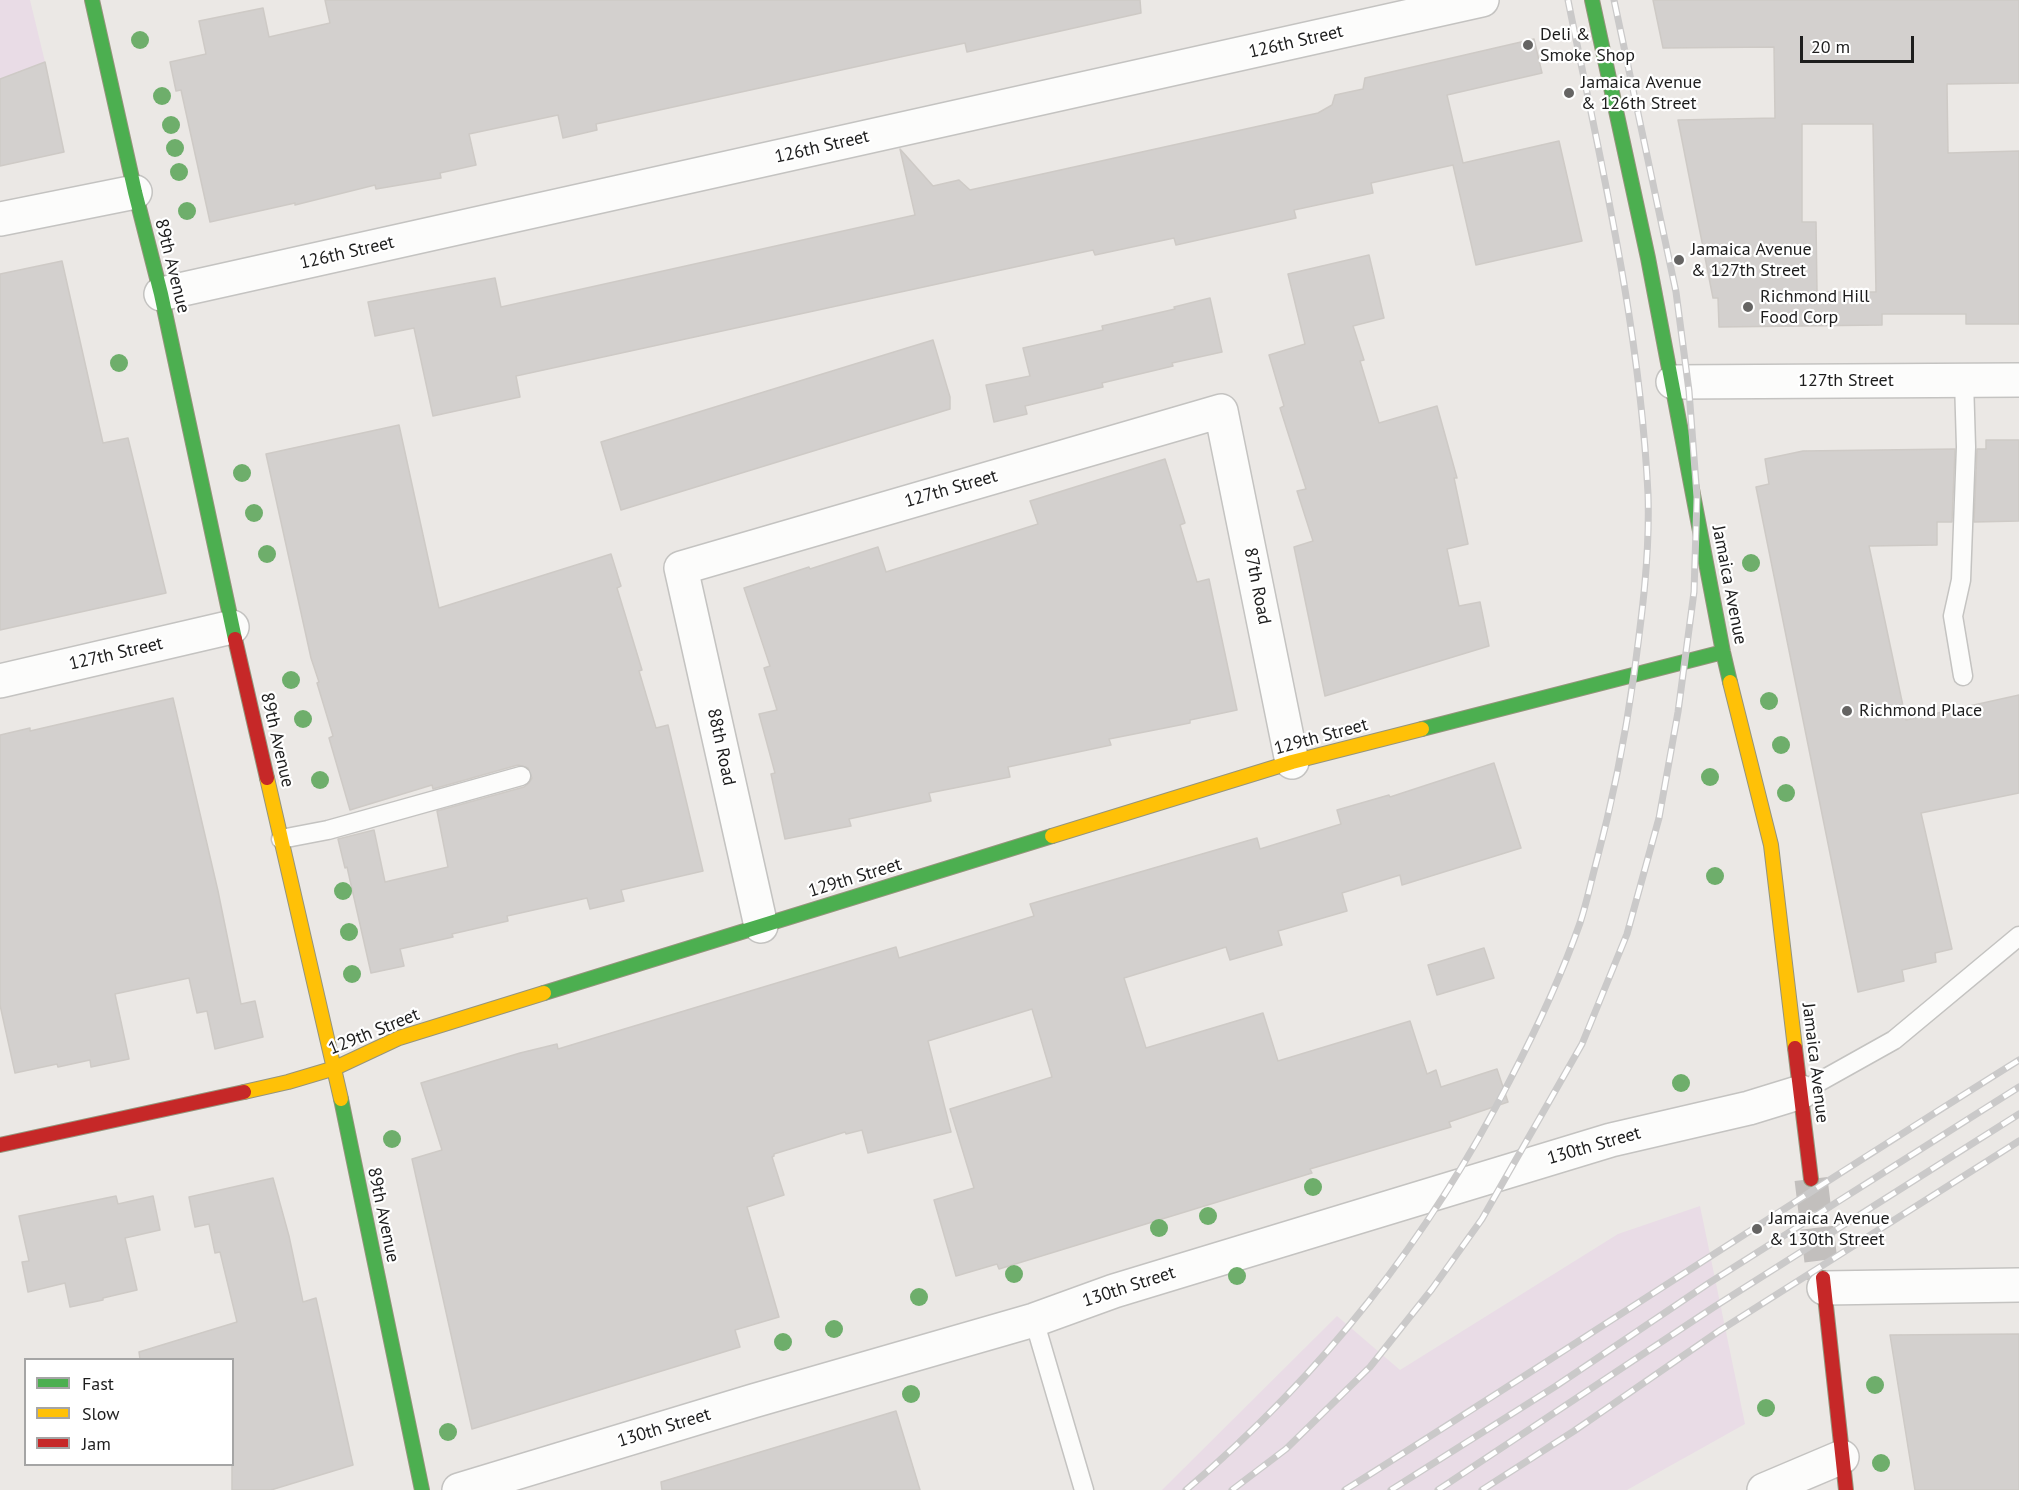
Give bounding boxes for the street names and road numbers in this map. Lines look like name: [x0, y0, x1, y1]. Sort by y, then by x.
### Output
street label: 126th Street: [1247, 21, 1345, 63]
street label: 126th Street: [773, 126, 871, 168]
street label: 89th Avenue: [150, 217, 194, 315]
street label: 126th Street: [298, 232, 396, 274]
street label: 127th Street: [1798, 370, 1894, 392]
street label: 127th Street: [902, 465, 1000, 513]
street label: Jamaica Avenue: [1707, 524, 1751, 646]
street label: 87th Road: [1239, 546, 1275, 626]
street label: 127th Street: [67, 633, 165, 675]
street label: 89th Avenue: [256, 691, 298, 789]
street label: 88th Road: [702, 706, 740, 788]
street label: 129th Street: [1272, 714, 1370, 760]
street label: 129th Street: [806, 854, 904, 902]
street label: Jamaica Avenue: [1797, 1002, 1833, 1124]
street label: 129th Street: [325, 1004, 423, 1060]
street label: 130th Street: [1545, 1122, 1643, 1170]
street label: 89th Avenue: [362, 1166, 404, 1264]
street label: 130th Street: [1080, 1262, 1178, 1312]
street label: 130th Street: [615, 1404, 713, 1452]

